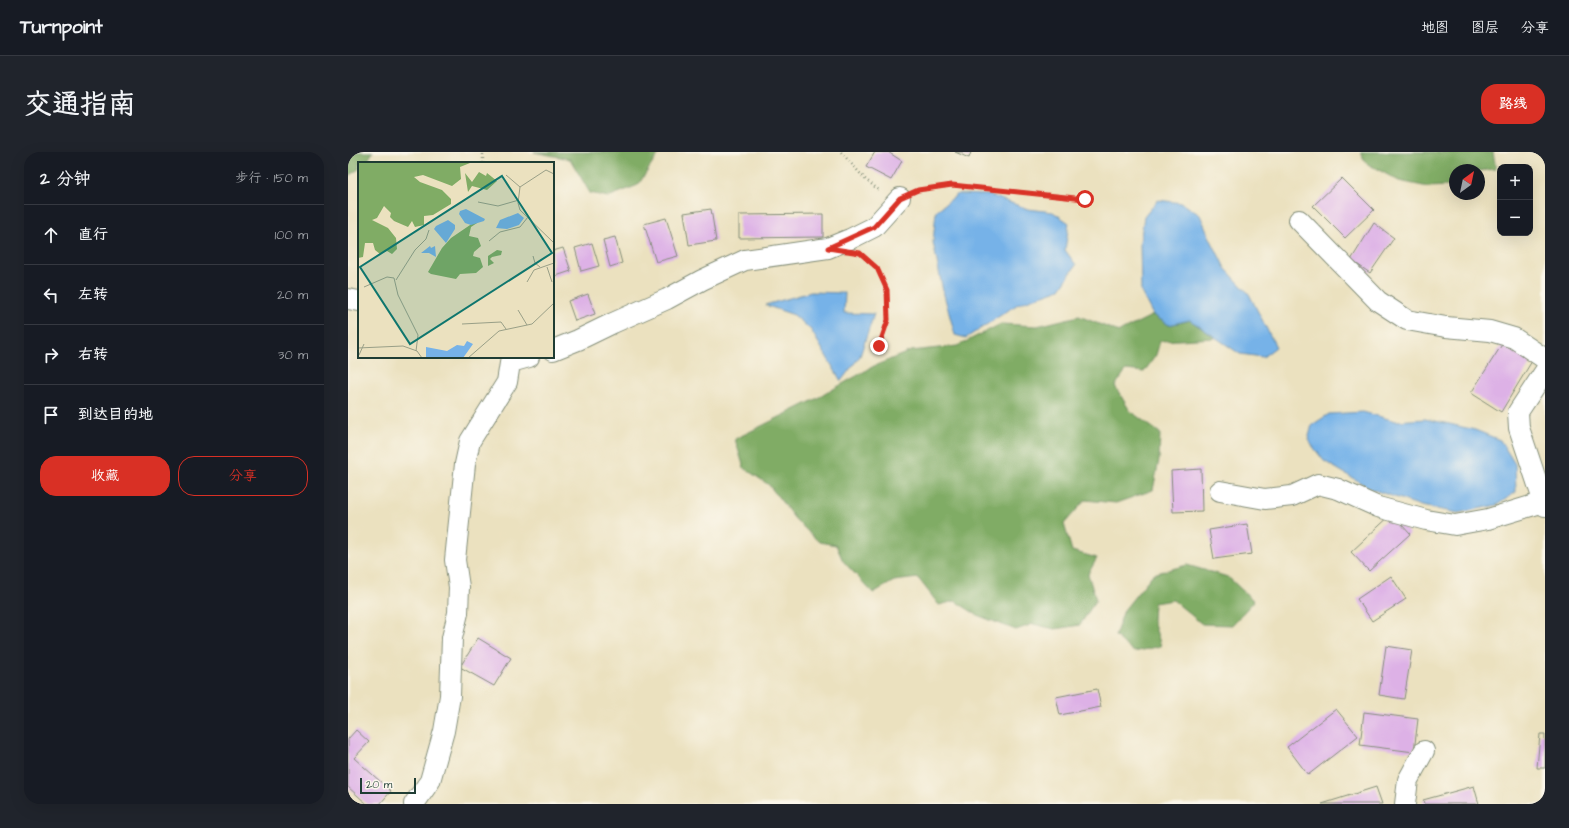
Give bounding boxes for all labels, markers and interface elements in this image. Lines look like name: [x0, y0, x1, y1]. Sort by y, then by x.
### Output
text: Turnpoint: [20, 14, 103, 41]
text: 地图: [1421, 18, 1449, 38]
text: 图层: [1471, 18, 1499, 38]
text: 分享: [1521, 18, 1549, 38]
button: 路线: [1481, 84, 1545, 124]
text: 交通指南: [24, 85, 136, 124]
inset map: [358, 162, 554, 358]
north arrow: [1449, 164, 1485, 200]
map controls: [1497, 164, 1533, 236]
button: +: [1497, 164, 1533, 200]
text: 2 分钟: [40, 167, 91, 191]
text: 步行 · 150 m: [235, 169, 308, 187]
route start: [1076, 190, 1094, 208]
button: −: [1497, 200, 1533, 236]
icon: ahead: [40, 224, 62, 246]
text: 直行: [78, 224, 108, 245]
text: 100 m: [275, 226, 308, 244]
icon: left: [40, 284, 62, 306]
text: 左转: [78, 284, 108, 305]
text: 20 m: [277, 286, 308, 304]
route end: [870, 337, 888, 355]
icon: right: [40, 344, 62, 366]
text: 右转: [78, 344, 108, 365]
text: 30 m: [278, 346, 308, 364]
icon: arrive: [40, 404, 62, 426]
text: 到达目的地: [78, 404, 153, 425]
button: 收藏: [40, 456, 170, 496]
button: 分享: [178, 456, 308, 496]
scale bar: [360, 776, 416, 795]
text: 20 m: [366, 777, 392, 792]

